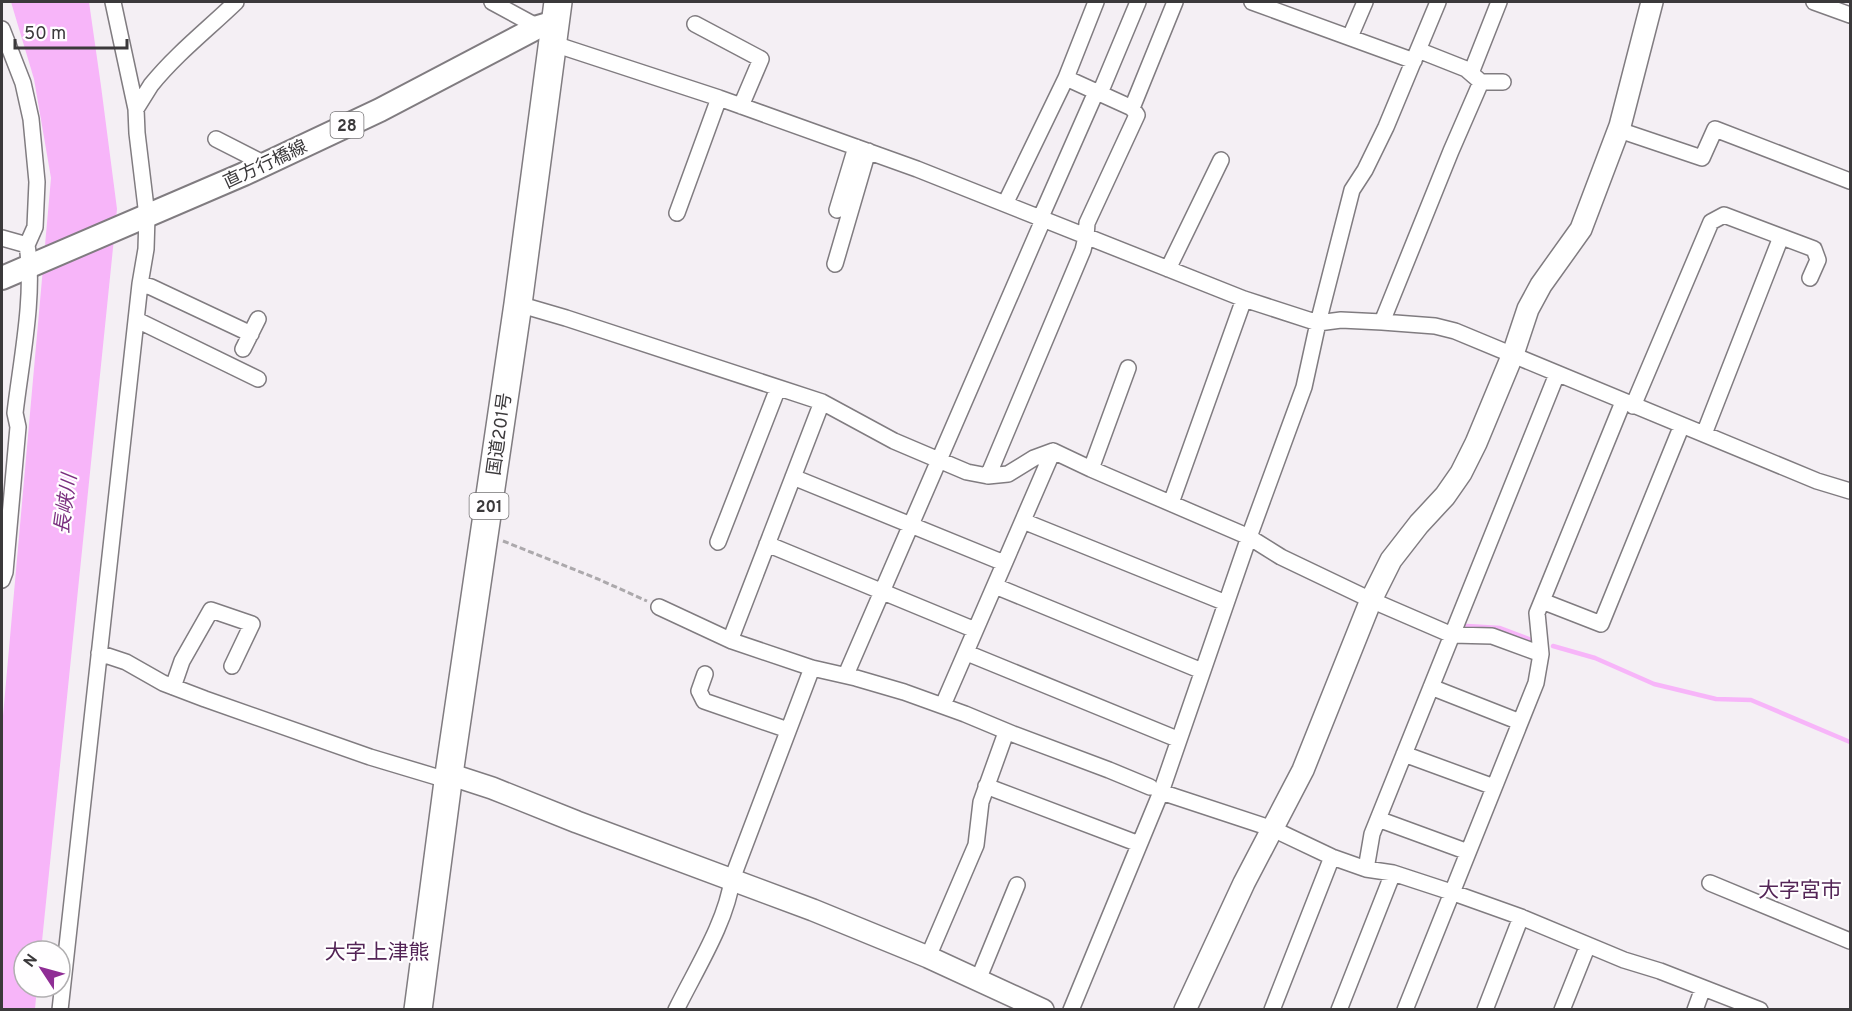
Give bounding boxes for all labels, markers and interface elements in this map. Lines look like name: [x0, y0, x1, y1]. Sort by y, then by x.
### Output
scale bar: [15, 12, 128, 50]
text: 50 m: [24, 23, 66, 46]
road number: 28: [330, 112, 364, 138]
street label: 直方行橋線: [220, 136, 311, 195]
street label: 国道201号: [483, 391, 518, 477]
water label: 長峡川: [50, 471, 84, 536]
road number: 201: [470, 493, 508, 519]
district label: 大字宮市: [1758, 878, 1842, 905]
north arrow: [12, 939, 72, 999]
district label: 大字上津熊: [325, 940, 430, 967]
text: N: [20, 951, 43, 972]

